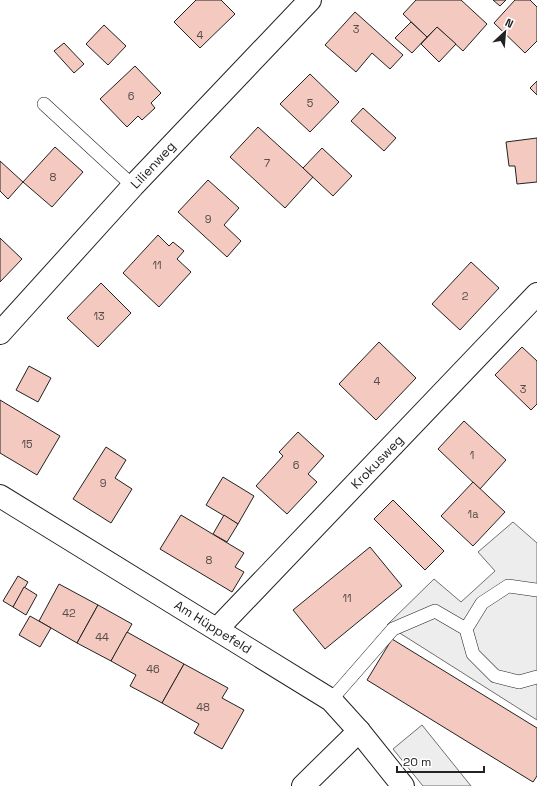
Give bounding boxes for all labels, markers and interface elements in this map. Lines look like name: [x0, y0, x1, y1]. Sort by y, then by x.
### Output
north arrow: [485, 12, 525, 52]
text: N: [503, 15, 516, 31]
house number: 3: [353, 22, 360, 36]
house number: 4: [197, 28, 204, 42]
house number: 6: [128, 89, 135, 103]
house number: 5: [307, 96, 314, 110]
street label: Lilienweg: [127, 138, 179, 192]
house number: 7: [264, 156, 270, 170]
house number: 8: [50, 170, 57, 184]
house number: 9: [205, 212, 212, 226]
house number: 11: [152, 258, 162, 272]
house number: 2: [462, 289, 469, 303]
house number: 13: [93, 309, 105, 323]
house number: 4: [374, 374, 381, 388]
house number: 3: [520, 382, 527, 396]
street label: Krokusweg: [347, 431, 407, 493]
house number: 15: [21, 437, 33, 451]
house number: 1: [470, 448, 474, 462]
house number: 6: [293, 458, 300, 472]
house number: 9: [100, 476, 107, 490]
house number: 1a: [468, 507, 479, 521]
house number: 8: [206, 553, 213, 567]
house number: 11: [342, 591, 352, 605]
street label: Am Hüppefeld: [171, 596, 255, 658]
house number: 42: [62, 606, 76, 620]
house number: 44: [95, 630, 109, 644]
house number: 46: [146, 662, 160, 676]
house number: 48: [196, 700, 210, 714]
scale bar: [397, 748, 484, 774]
text: 20 m: [403, 754, 431, 770]

